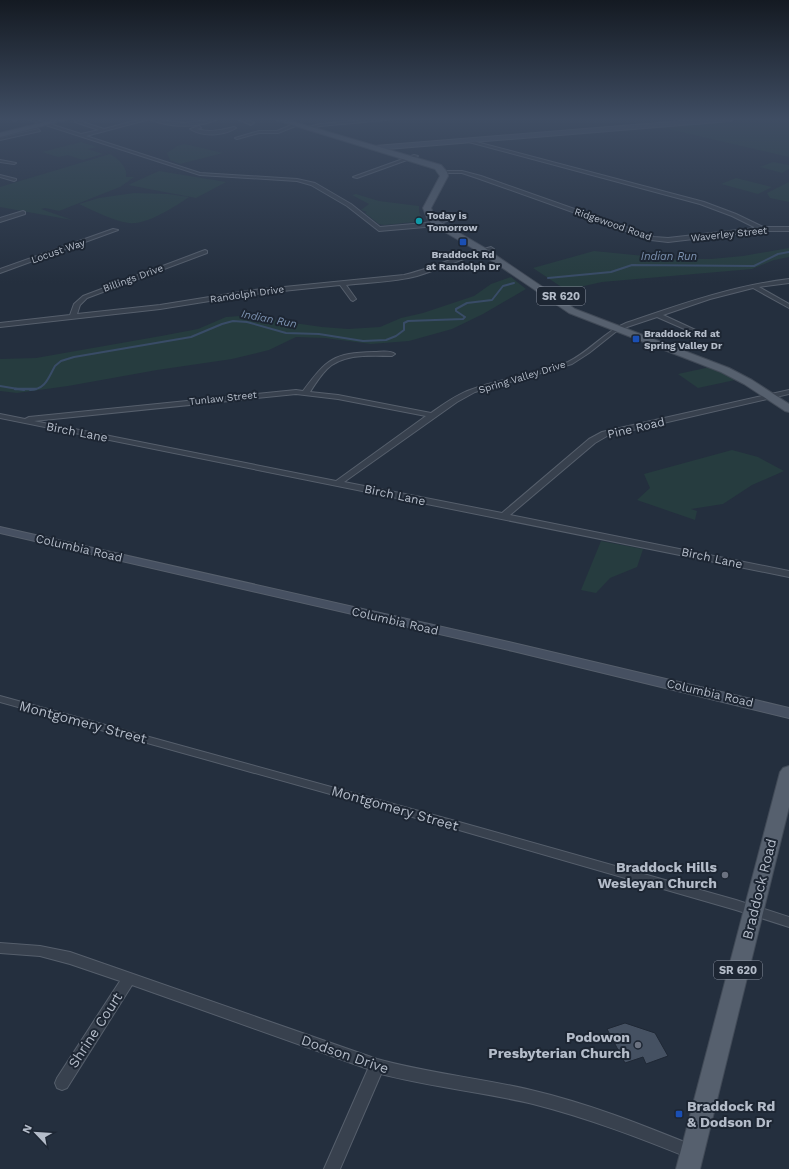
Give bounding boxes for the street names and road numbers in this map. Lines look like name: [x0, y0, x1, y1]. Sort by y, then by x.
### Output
street label: Ridgewood Road: [573, 206, 653, 242]
street label: Waverley Street: [690, 224, 769, 243]
street label: Locust Way: [30, 236, 87, 265]
street label: Billings Drive: [102, 262, 165, 294]
street label: Randolph Drive: [209, 283, 285, 305]
road number: SR 620: [537, 287, 585, 305]
street label: Spring Valley Drive: [477, 358, 567, 395]
street label: Tunlaw Street: [189, 389, 258, 407]
street label: Pine Road: [606, 415, 666, 441]
street label: Birch Lane: [45, 419, 109, 445]
street label: Birch Lane: [363, 482, 427, 508]
street label: Columbia Road: [34, 531, 124, 565]
street label: Birch Lane: [680, 545, 744, 571]
street label: Columbia Road: [350, 604, 440, 638]
street label: Columbia Road: [665, 676, 755, 710]
street label: Montgomery Street: [17, 697, 149, 747]
street label: Montgomery Street: [330, 782, 461, 834]
street label: Braddock Road: [739, 837, 779, 941]
road number: SR 620: [714, 961, 762, 979]
street label: Shrine Court: [65, 989, 125, 1071]
street label: Dodson Drive: [299, 1032, 391, 1076]

